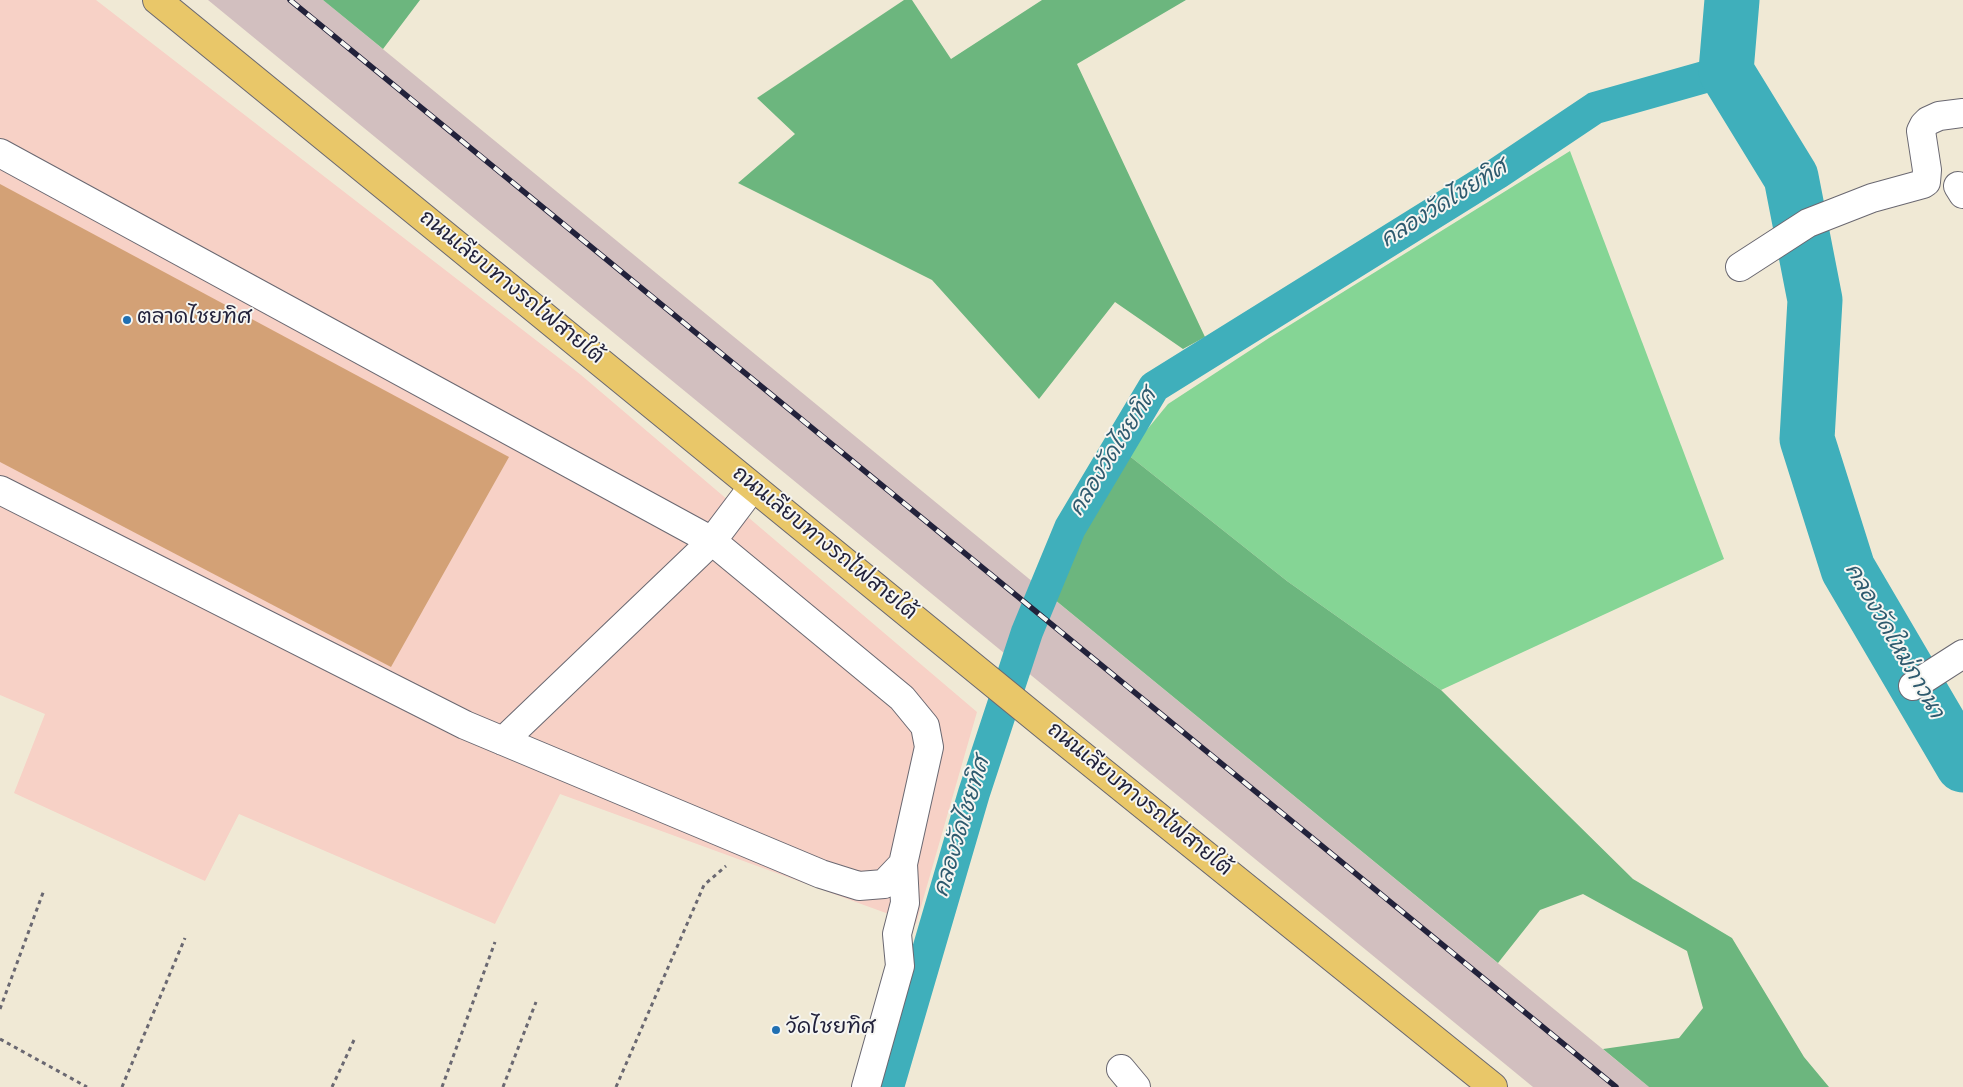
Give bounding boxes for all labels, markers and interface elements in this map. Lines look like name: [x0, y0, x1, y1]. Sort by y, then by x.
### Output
water label: คลองวัดไชยทิศ: [1377, 157, 1513, 255]
street label: ถนนเลียบทางรถไฟสายใต้: [413, 207, 607, 371]
place label: ตลาดไชยทิศ: [137, 307, 251, 333]
marker: ตลาดไชยทิศ: [121, 314, 133, 326]
water label: คลองวัดไชยทิศ: [1066, 386, 1164, 522]
street label: ถนนเลียบทางรถไฟสายใต้: [726, 463, 920, 627]
water label: คลองวัดใหม่ภาวนา: [1837, 560, 1947, 724]
street label: ถนนเลียบทางรถไฟสายใต้: [1041, 719, 1235, 883]
water label: คลองวัดไชยทิศ: [930, 755, 998, 901]
place label: วัดไชยทิศ: [786, 1017, 875, 1043]
marker: วัดไชยทิศ: [770, 1024, 782, 1036]

